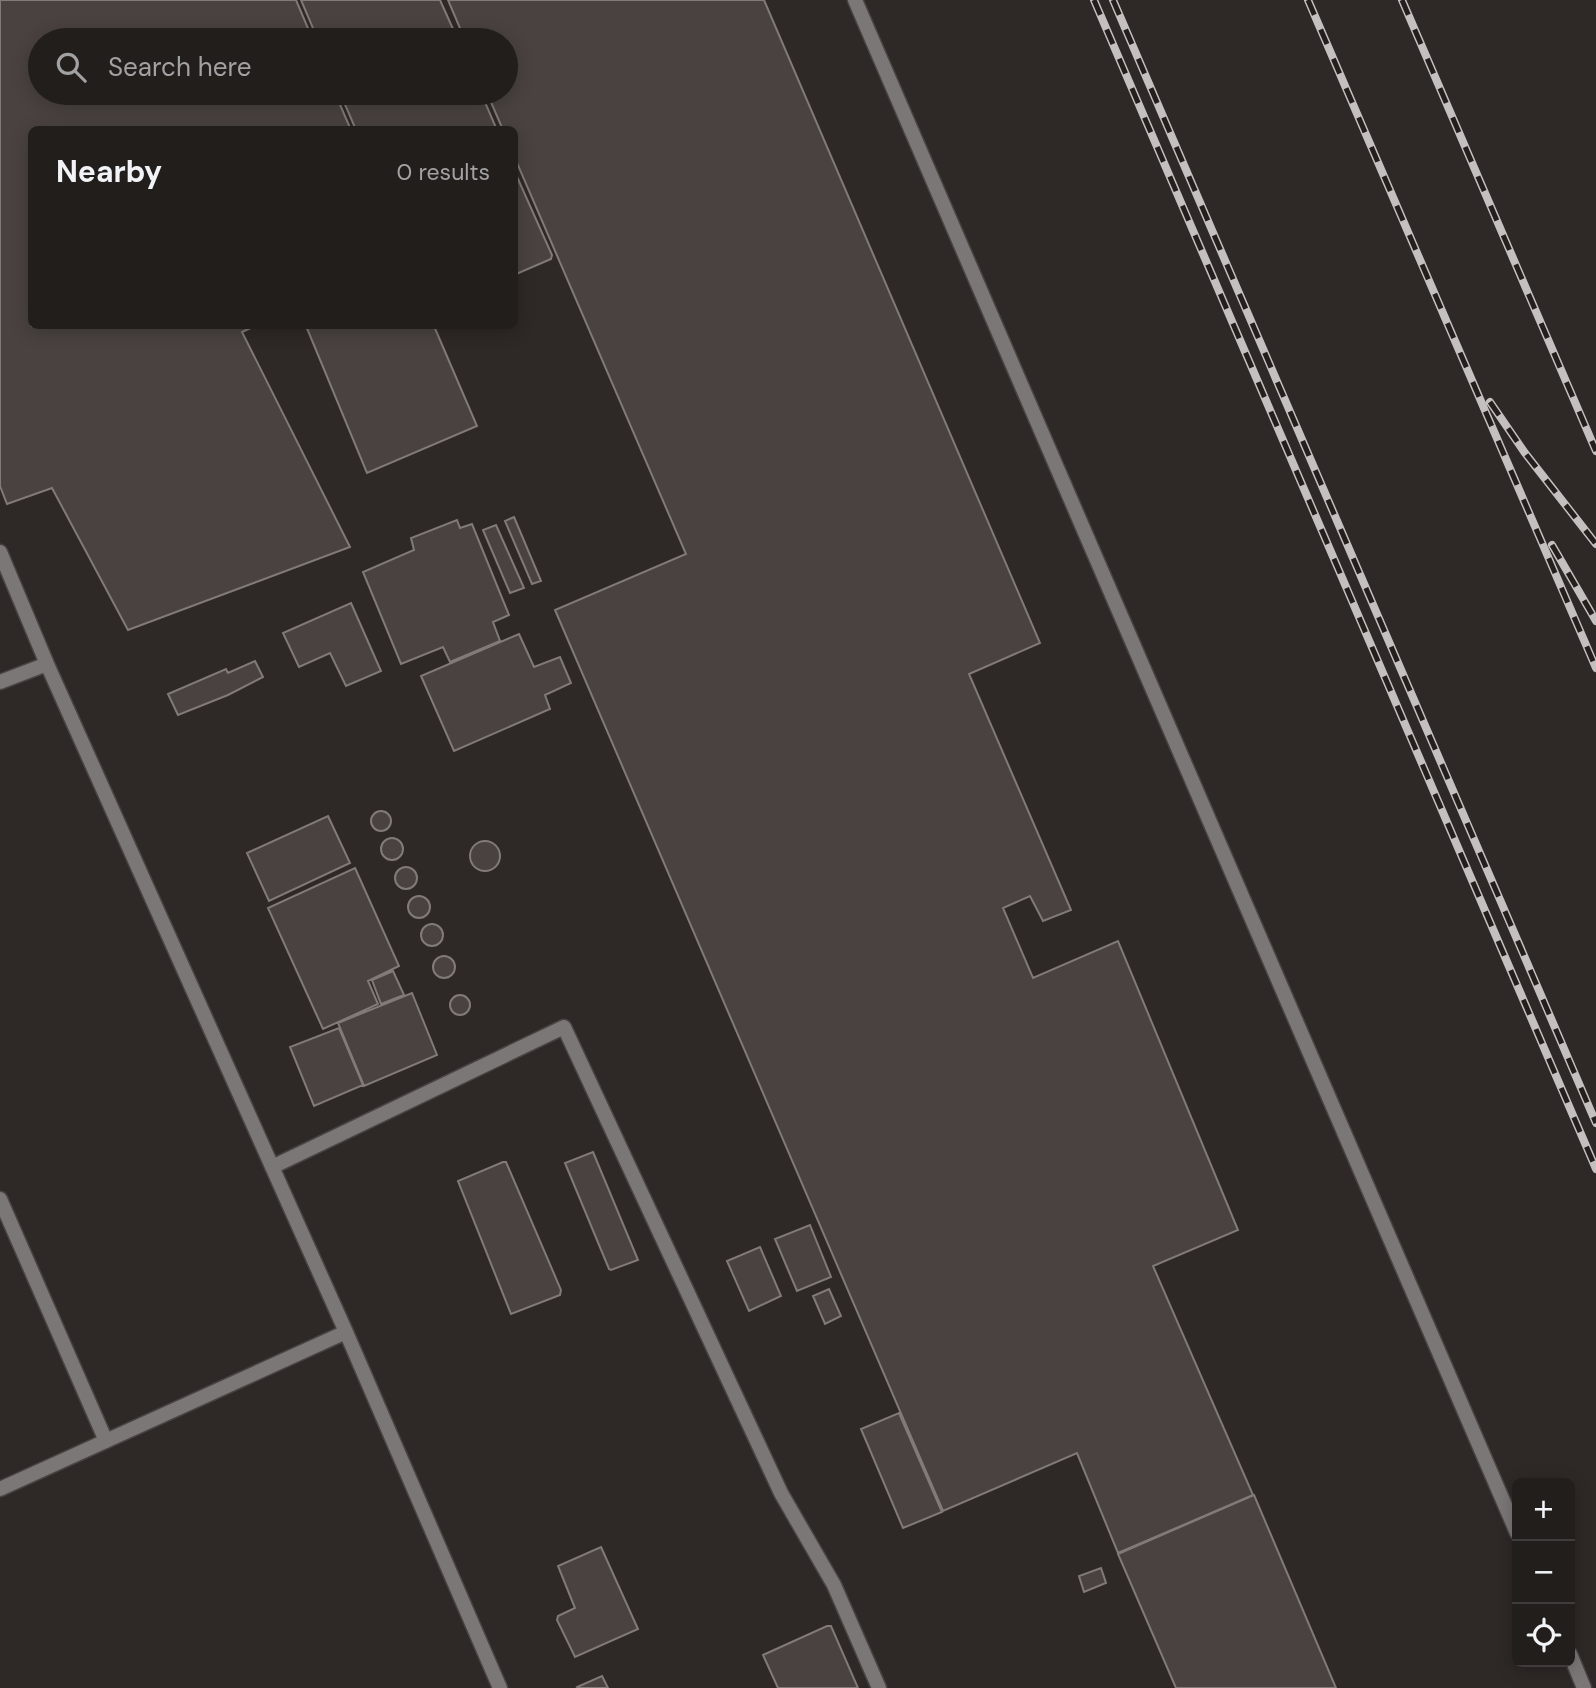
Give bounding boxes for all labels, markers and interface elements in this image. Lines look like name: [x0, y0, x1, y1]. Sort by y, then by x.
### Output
search box: [28, 28, 518, 105]
icon: search: [52, 48, 90, 86]
text: Search here: [108, 50, 251, 84]
text: Nearby: [56, 152, 162, 191]
text: 0 results: [397, 157, 490, 187]
map controls: [1512, 1478, 1575, 1667]
button: +: [1512, 1478, 1575, 1541]
button: −: [1512, 1541, 1575, 1604]
button: locate: [1512, 1604, 1575, 1667]

